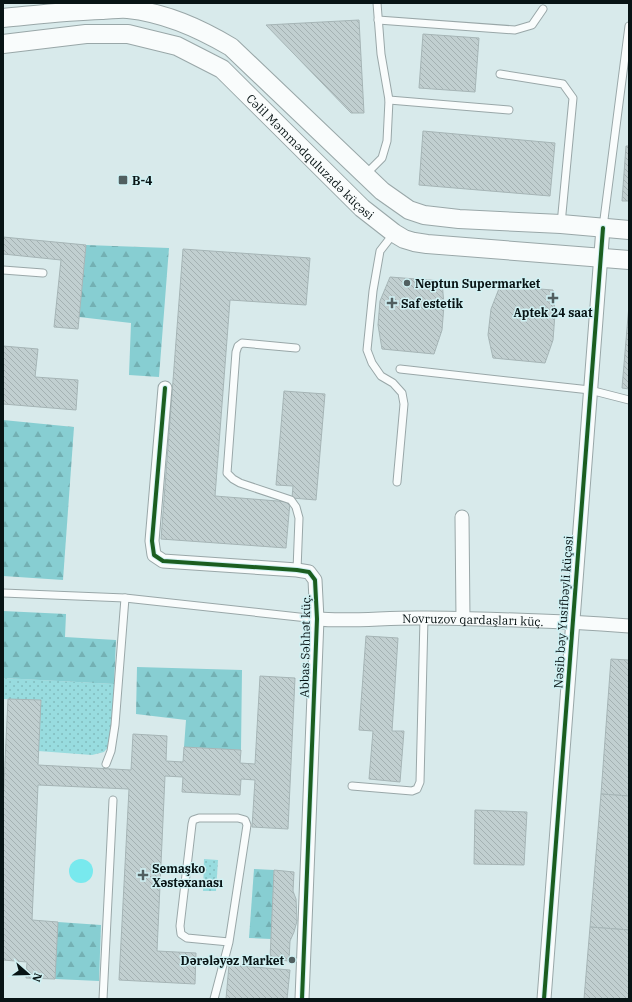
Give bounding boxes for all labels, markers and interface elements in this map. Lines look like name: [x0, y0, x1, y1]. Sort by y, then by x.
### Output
street label: Cəlil Məmmədquluzadə küçəsi: [244, 90, 377, 222]
place label: B-4: [132, 173, 152, 188]
marker: B-4: [117, 174, 129, 186]
place label: Neptun Supermarket: [415, 276, 541, 291]
marker: Neptun Supermarket: [402, 278, 412, 288]
marker: Aptek 24 saat: [548, 293, 558, 303]
place label: Saf estetik: [401, 296, 463, 311]
marker: Saf estetik: [386, 297, 398, 309]
place label: Aptek 24 saat: [514, 305, 593, 320]
street label: Nəsib bəy Yusifbəyli küçəsi: [550, 535, 576, 689]
street label: Abbas Səhhət küç.: [297, 594, 313, 698]
street label: Novruzov qardaşları küç.: [402, 610, 544, 629]
place label: Semaşko Xəstəxanası: [152, 861, 223, 890]
marker: Semaşko Xəstəxanası: [137, 869, 149, 881]
place label: Dərələyəz Market: [181, 953, 285, 968]
north arrow: [8, 954, 48, 994]
marker: Dərələyəz Market: [287, 955, 297, 965]
text: N: [29, 971, 45, 984]

